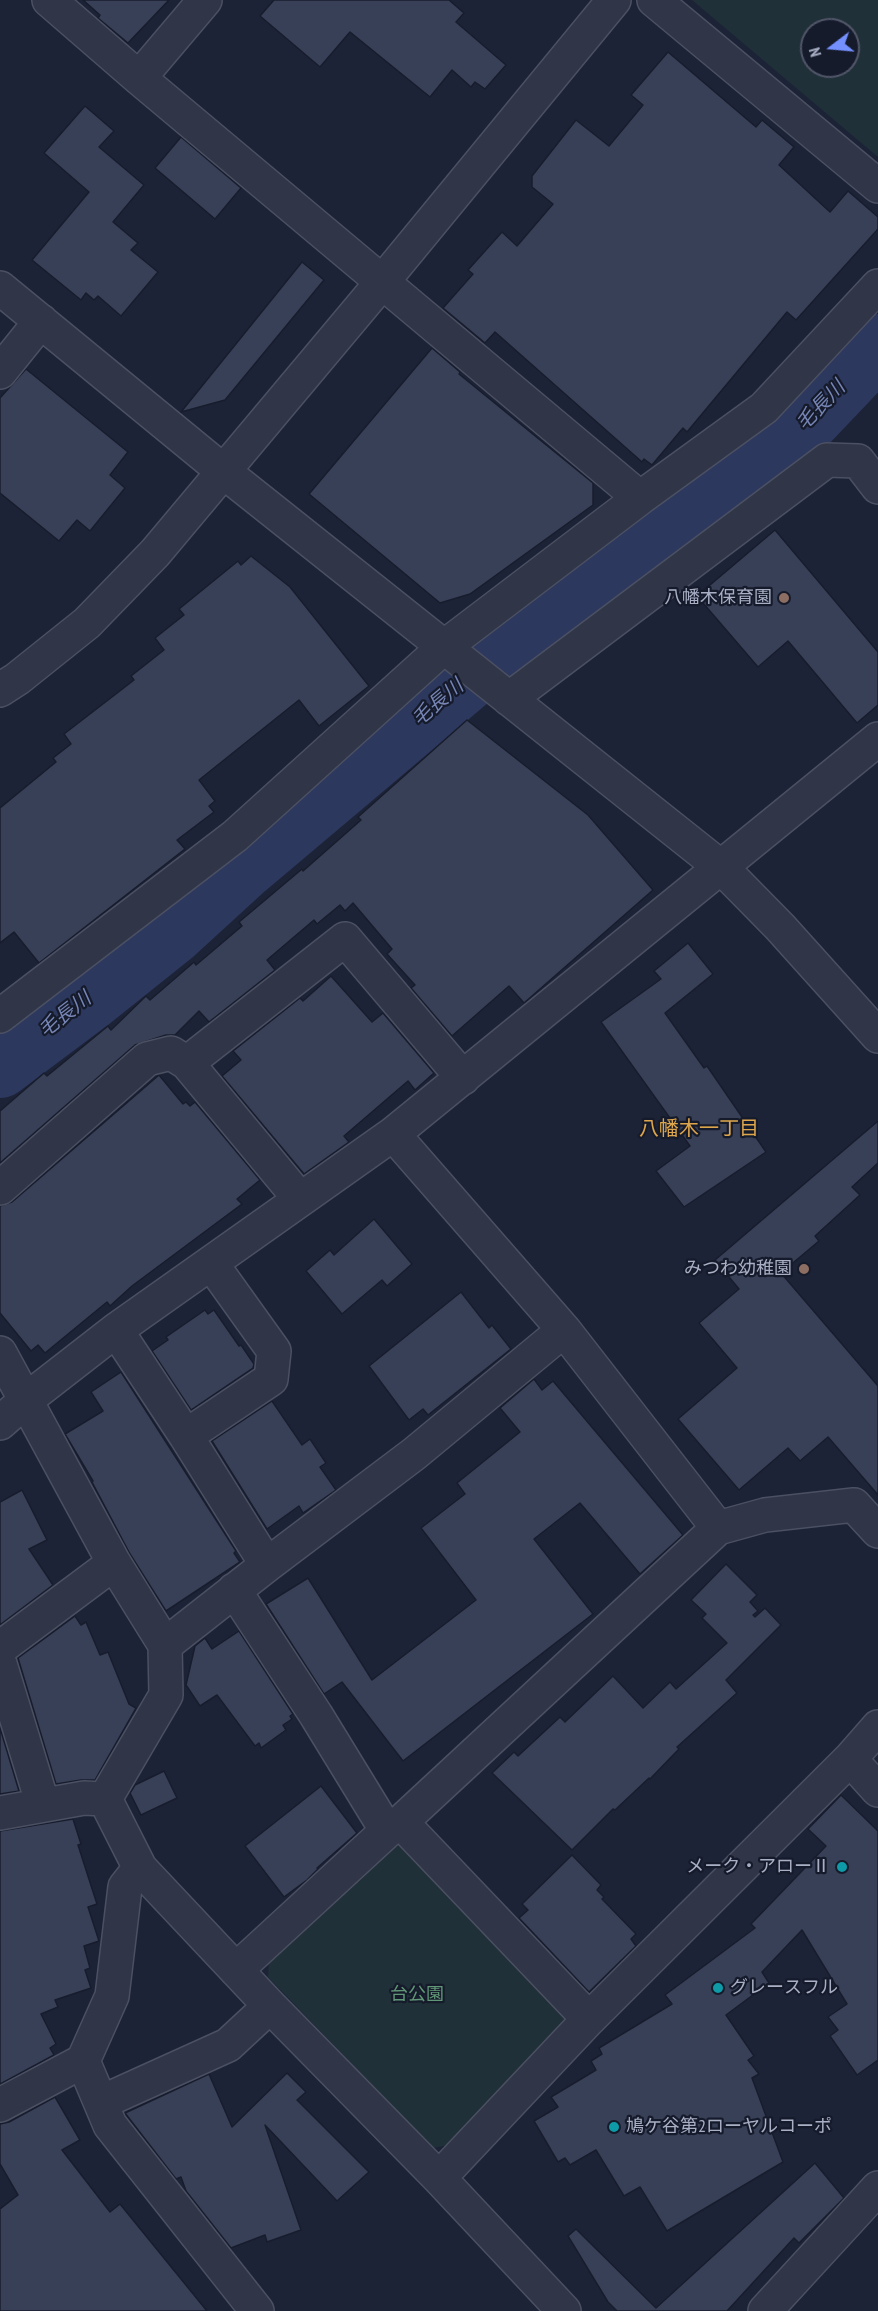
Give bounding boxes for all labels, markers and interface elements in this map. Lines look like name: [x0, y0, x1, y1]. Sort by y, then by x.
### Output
north arrow: [800, 18, 860, 78]
text: N: [804, 46, 825, 59]
water label: 毛長川: [792, 376, 850, 436]
place label: 八幡木保育園: [664, 587, 772, 609]
marker: 八幡木保育園: [777, 591, 791, 605]
water label: 毛長川: [407, 675, 469, 731]
water label: 毛長川: [34, 987, 96, 1043]
district label: 八幡木一丁目: [639, 1117, 759, 1141]
place label: みつわ幼稚園: [684, 1258, 792, 1280]
marker: みつわ幼稚園: [797, 1262, 811, 1276]
place label: メーク・アローⅡ: [686, 1856, 830, 1878]
marker: メーク・アローⅡ: [835, 1860, 849, 1874]
place label: グレースフル: [730, 1977, 838, 1999]
marker: グレースフル: [711, 1981, 725, 1995]
park label: 台公園: [390, 1984, 444, 2006]
place label: 鳩ケ谷第2ローヤルコーポ: [626, 2116, 832, 2138]
marker: 鳩ケ谷第2ローヤルコーポ: [607, 2120, 621, 2134]

